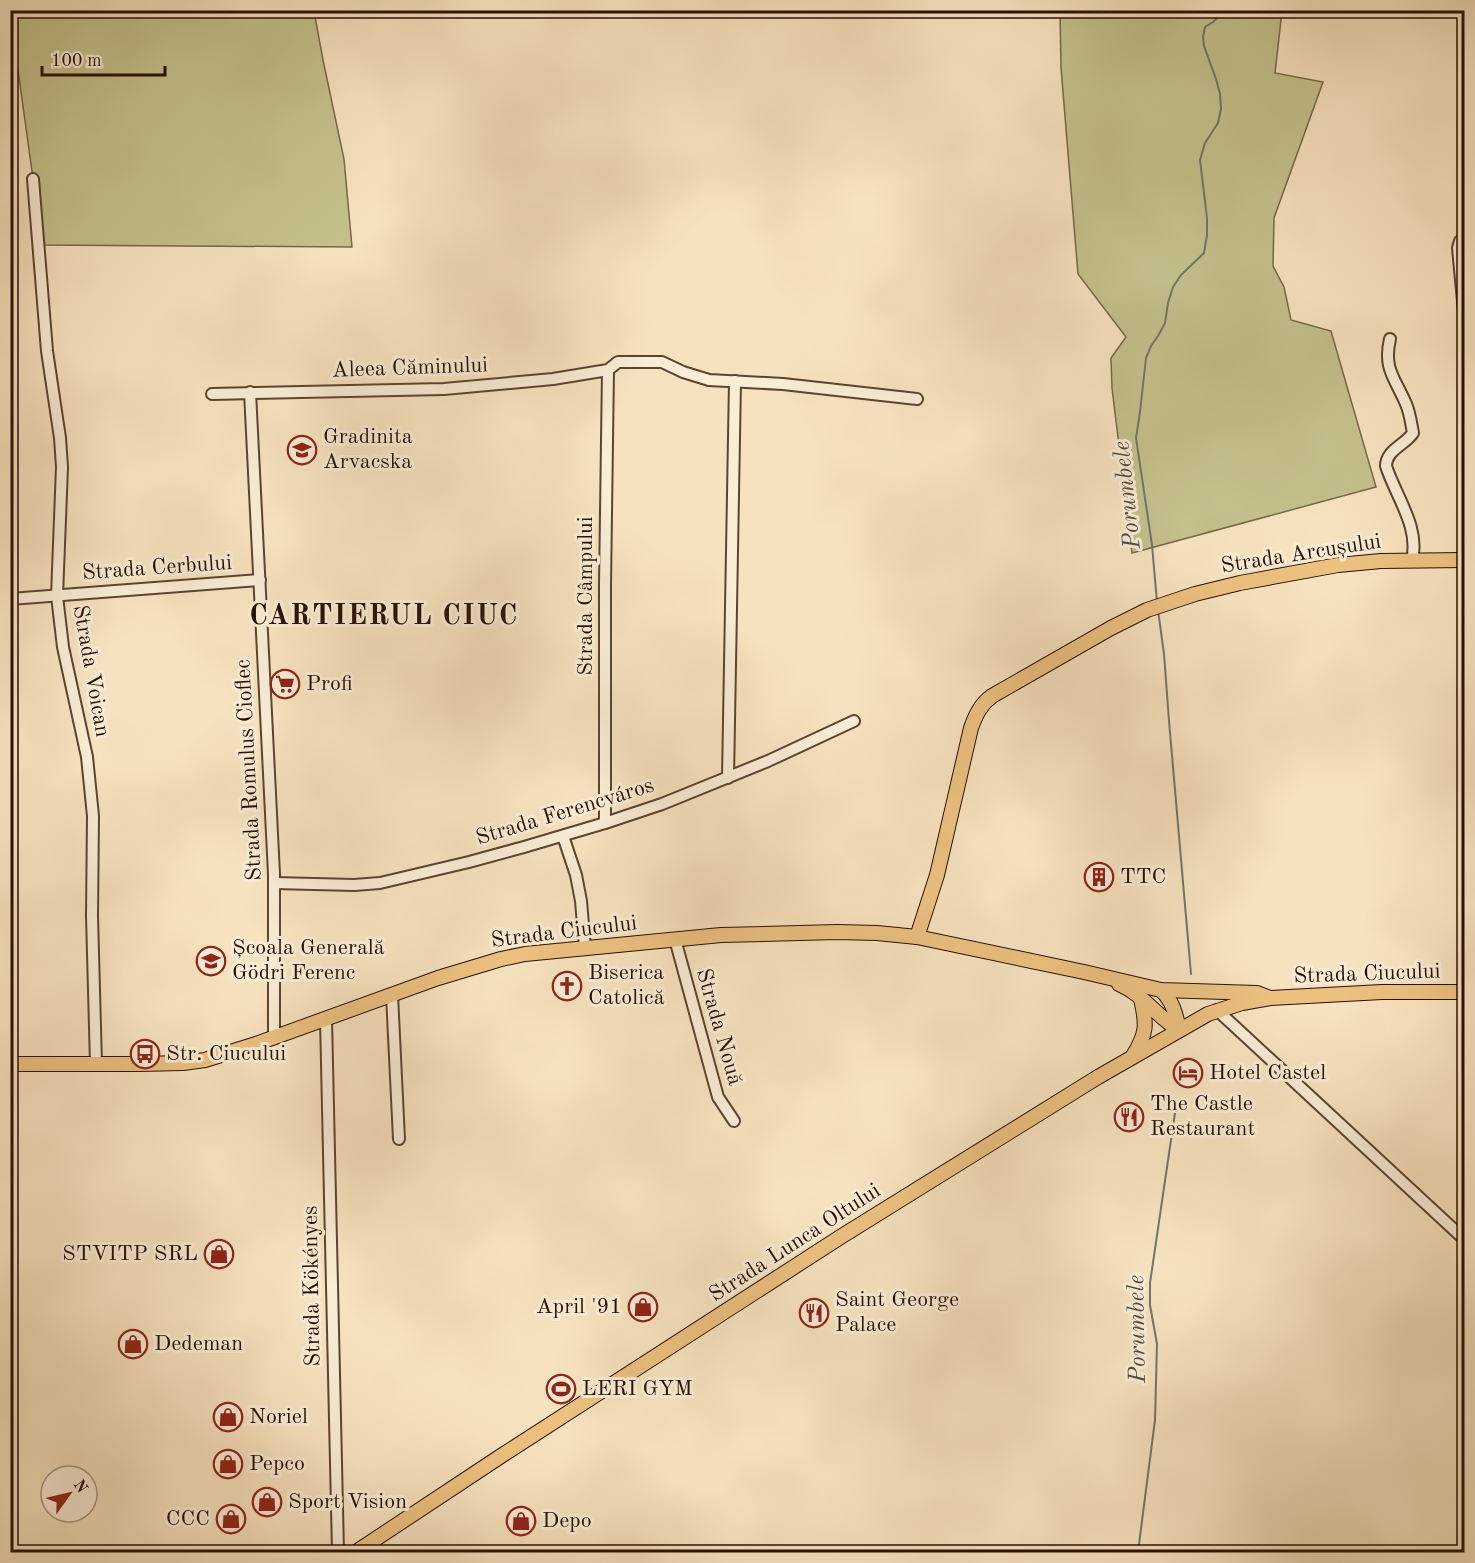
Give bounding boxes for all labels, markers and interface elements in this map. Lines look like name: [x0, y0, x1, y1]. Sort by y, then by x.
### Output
scale bar: [42, 39, 165, 77]
text: 100 m: [51, 52, 102, 70]
street label: Aleea Căminului: [332, 354, 489, 382]
place label: Gradinita Arvacska: [323, 426, 413, 473]
school or university icon: Gradinita Arvacska: [286, 434, 318, 466]
water label: Porumbele: [1110, 440, 1146, 551]
street label: Strada Câmpului: [575, 516, 597, 676]
street label: Strada Arcușului: [1219, 530, 1383, 579]
street label: Strada Cerbului: [81, 552, 233, 584]
street label: Strada Voican: [69, 603, 113, 739]
district label: CARTIERUL CIUC: [249, 603, 519, 631]
street label: Strada Romulus Cioflec: [232, 659, 266, 881]
supermarket icon: Profi: [269, 668, 301, 700]
place label: Profi: [306, 673, 353, 695]
street label: Strada Ferencváros: [473, 774, 657, 850]
building icon: TTC: [1083, 861, 1115, 893]
place label: TTC: [1120, 866, 1166, 888]
street label: Strada Ciucului: [490, 912, 638, 952]
place label: Școala Generală Gödri Ferenc: [232, 937, 385, 984]
school or university icon: Școala Generală Gödri Ferenc: [195, 945, 227, 977]
street label: Strada Ciucului: [1293, 960, 1441, 988]
place label: Biserica Catolică: [588, 962, 665, 1009]
street label: Strada Nouă: [692, 966, 746, 1088]
church icon: Biserica Catolică: [551, 970, 583, 1002]
bus stop icon: Str. Ciucului: [129, 1038, 161, 1070]
place label: Str. Ciucului: [166, 1043, 286, 1065]
hotel icon: Hotel Castel: [1172, 1057, 1204, 1089]
place label: Hotel Castel: [1209, 1062, 1326, 1084]
place label: The Castle Restaurant: [1150, 1093, 1255, 1140]
restaurant icon: The Castle Restaurant: [1113, 1101, 1145, 1133]
street label: Strada Lunca Oltului: [705, 1180, 885, 1306]
street label: Strada Kökényes: [300, 1205, 324, 1367]
shop icon: STVITP SRL: [203, 1238, 235, 1270]
place label: STVITP SRL: [62, 1243, 198, 1265]
water label: Porumbele: [1125, 1274, 1151, 1384]
place label: Saint George Palace: [835, 1289, 959, 1336]
shop icon: April '91: [627, 1291, 659, 1323]
place label: April '91: [536, 1296, 622, 1318]
restaurant icon: Saint George Palace: [798, 1297, 830, 1329]
shop icon: Dedeman: [117, 1328, 149, 1360]
place label: Dedeman: [154, 1333, 243, 1355]
sports icon: LERI GYM: [545, 1373, 577, 1405]
place label: LERI GYM: [582, 1378, 693, 1400]
shop icon: Noriel: [212, 1401, 244, 1433]
place label: Noriel: [249, 1406, 308, 1428]
shop icon: Pepco: [212, 1448, 244, 1480]
place label: Pepco: [249, 1453, 305, 1475]
north arrow: [39, 1464, 99, 1524]
text: N: [70, 1477, 90, 1497]
shop icon: Sport Vision: [251, 1486, 283, 1518]
place label: Sport Vision: [288, 1491, 407, 1513]
shop icon: CCC: [215, 1503, 247, 1535]
shop icon: Depo: [505, 1505, 537, 1537]
place label: CCC: [166, 1508, 210, 1530]
place label: Depo: [542, 1510, 592, 1532]

